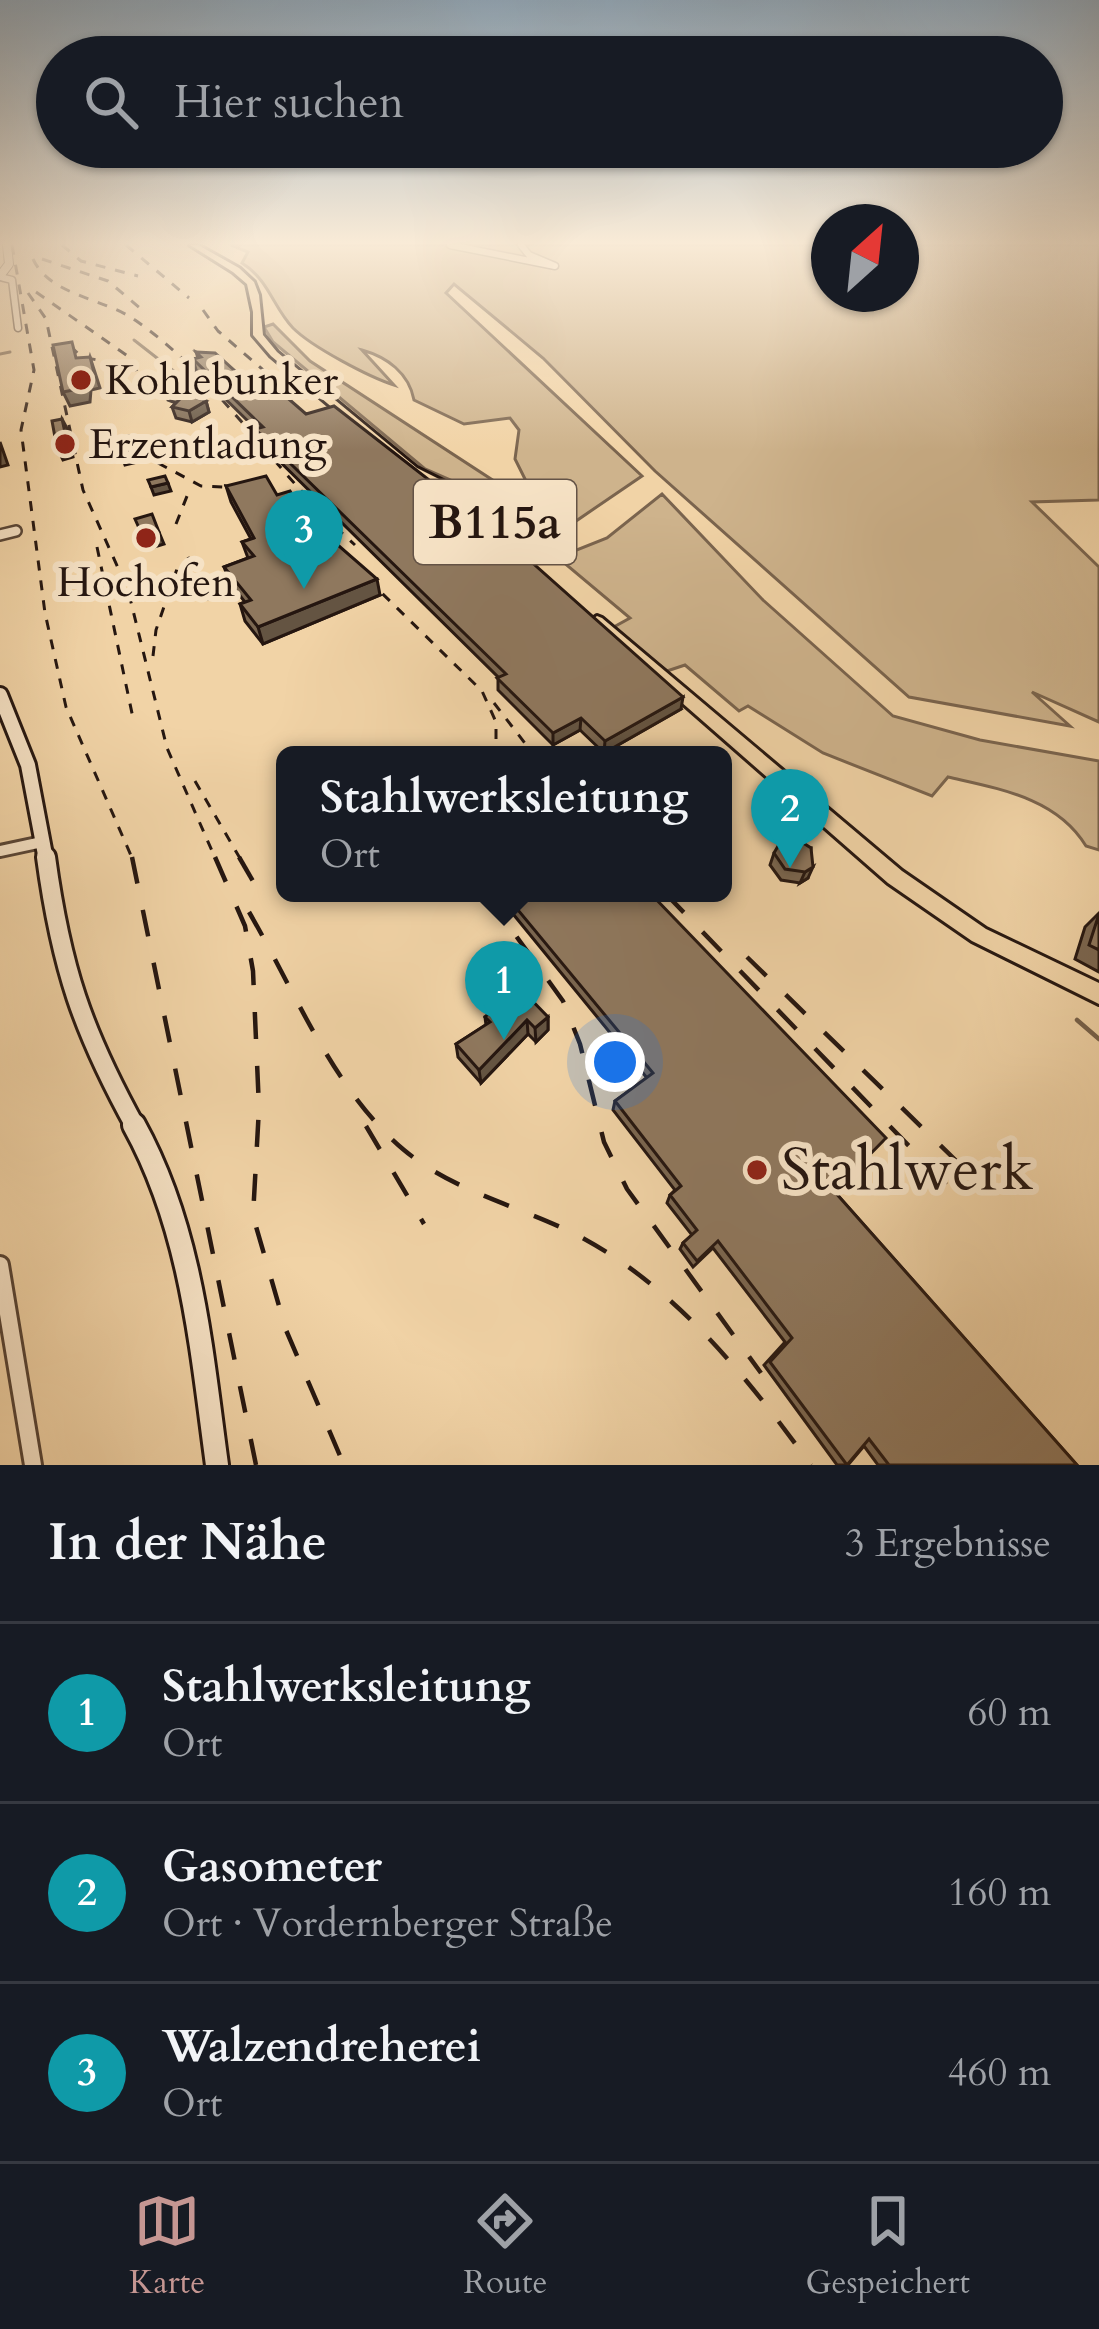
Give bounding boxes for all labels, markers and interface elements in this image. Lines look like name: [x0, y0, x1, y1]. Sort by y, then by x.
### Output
search box: [36, 36, 1063, 168]
icon: search: [78, 69, 144, 135]
text: Hier suchen: [174, 72, 404, 133]
north arrow: [811, 204, 919, 312]
place label: Kohlebunker: [105, 352, 339, 409]
marker: Kohlebunker: [68, 367, 94, 393]
place label: Erzentladung: [89, 416, 327, 473]
marker: Erzentladung: [52, 431, 78, 457]
road number: B115a: [414, 480, 576, 564]
pin: 3: [265, 490, 343, 589]
marker: Hochofen: [133, 525, 159, 551]
place label: Hochofen: [57, 554, 235, 611]
popup: [276, 746, 732, 902]
text: Stahlwerksleitung: [320, 767, 688, 828]
pin: 2: [751, 769, 829, 868]
text: Ort: [320, 828, 380, 881]
pin: 1: [465, 941, 543, 1040]
your location: [585, 1032, 645, 1092]
place label: Stahlwerk: [781, 1130, 1033, 1211]
marker: Stahlwerk: [744, 1157, 770, 1183]
text: In der Nähe: [48, 1508, 327, 1578]
text: 3 Ergebnisse: [845, 1517, 1051, 1570]
text: Stahlwerksleitung: [162, 1656, 531, 1717]
text: 1: [77, 1686, 97, 1739]
text: 60 m: [968, 1686, 1051, 1739]
text: Ort: [162, 1717, 222, 1770]
text: Gasometer: [162, 1836, 382, 1897]
text: 2: [77, 1866, 97, 1919]
text: 160 m: [948, 1866, 1051, 1919]
text: Ort · Vordernberger Straße: [162, 1897, 613, 1950]
text: Walzendreherei: [162, 2016, 481, 2077]
text: 3: [77, 2046, 97, 2099]
text: 460 m: [948, 2046, 1051, 2099]
text: Ort: [162, 2077, 222, 2130]
tab: Karte: [129, 2188, 205, 2305]
tab: Route: [463, 2188, 547, 2305]
tab: Gespeichert: [805, 2188, 970, 2305]

